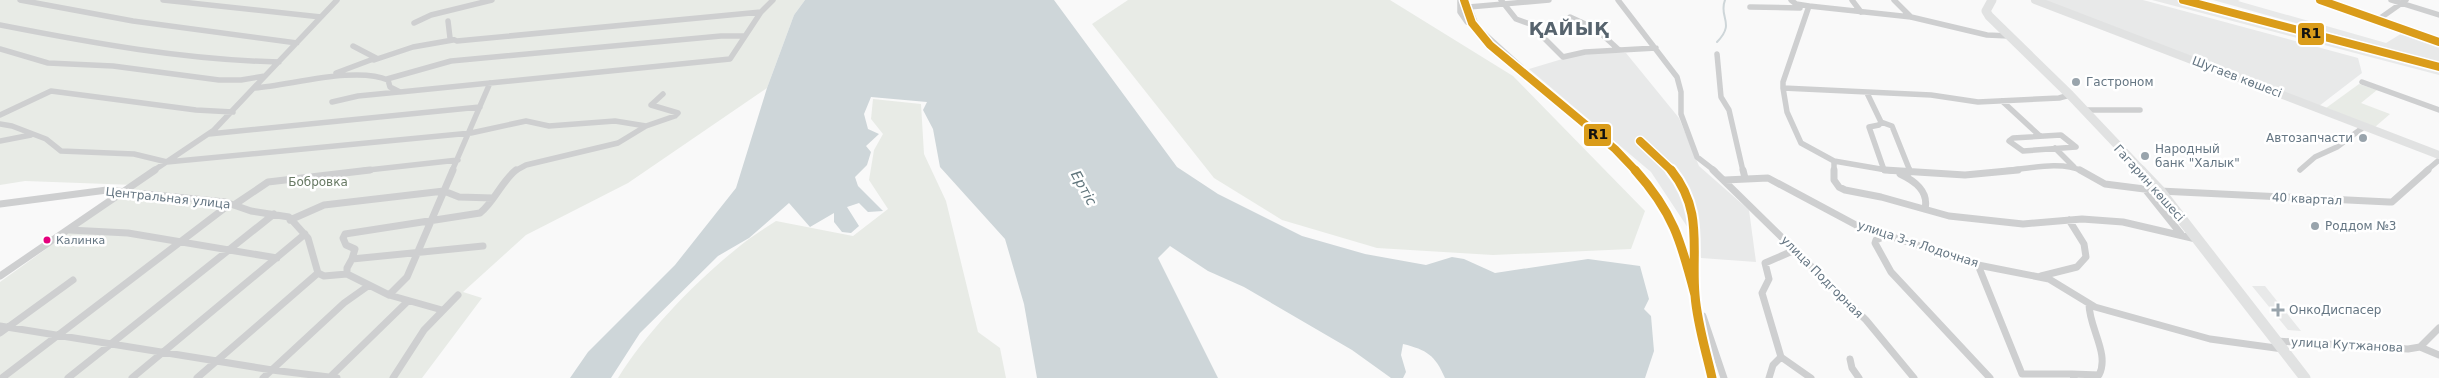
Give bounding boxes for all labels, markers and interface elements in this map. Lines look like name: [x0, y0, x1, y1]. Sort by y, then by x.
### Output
district label: ҚАЙЫҚ: [1529, 18, 1609, 39]
line badge: R1: [2297, 22, 2325, 46]
text: R1: [2301, 25, 2321, 41]
street label: Шугаев көшесі: [2190, 53, 2284, 101]
place label: Гастроном: [2086, 75, 2153, 89]
marker: Гастроном: [2070, 76, 2082, 88]
line badge: R1: [1583, 123, 1612, 147]
text: R1: [1588, 126, 1608, 142]
place label: Автозапчасти: [2266, 131, 2353, 145]
marker: Автозапчасти: [2357, 132, 2369, 144]
street label: Гагарин көшесі: [2111, 142, 2187, 224]
place label: Народный банк "Халык": [2155, 142, 2240, 170]
marker: Народный банк "Халык": [2139, 150, 2151, 162]
water label: Ертіс: [1068, 168, 1100, 209]
park label: Бобровка: [288, 175, 348, 189]
street label: Центральная улица: [105, 184, 231, 212]
street label: 40 квартал: [2271, 190, 2343, 208]
street label: улица 3-я Лодочная: [1856, 218, 1980, 270]
place label: Роддом №3: [2325, 219, 2397, 233]
marker: Роддом №3: [2309, 220, 2321, 232]
street label: улица Подгорная: [1778, 233, 1866, 321]
place label: Калинка: [56, 234, 105, 247]
marker: Калинка: [42, 235, 52, 245]
marker: ОнкоДиспасер: [2271, 303, 2285, 317]
place label: ОнкоДиспасер: [2289, 303, 2381, 317]
street label: улица Кутжанова: [2291, 335, 2403, 355]

